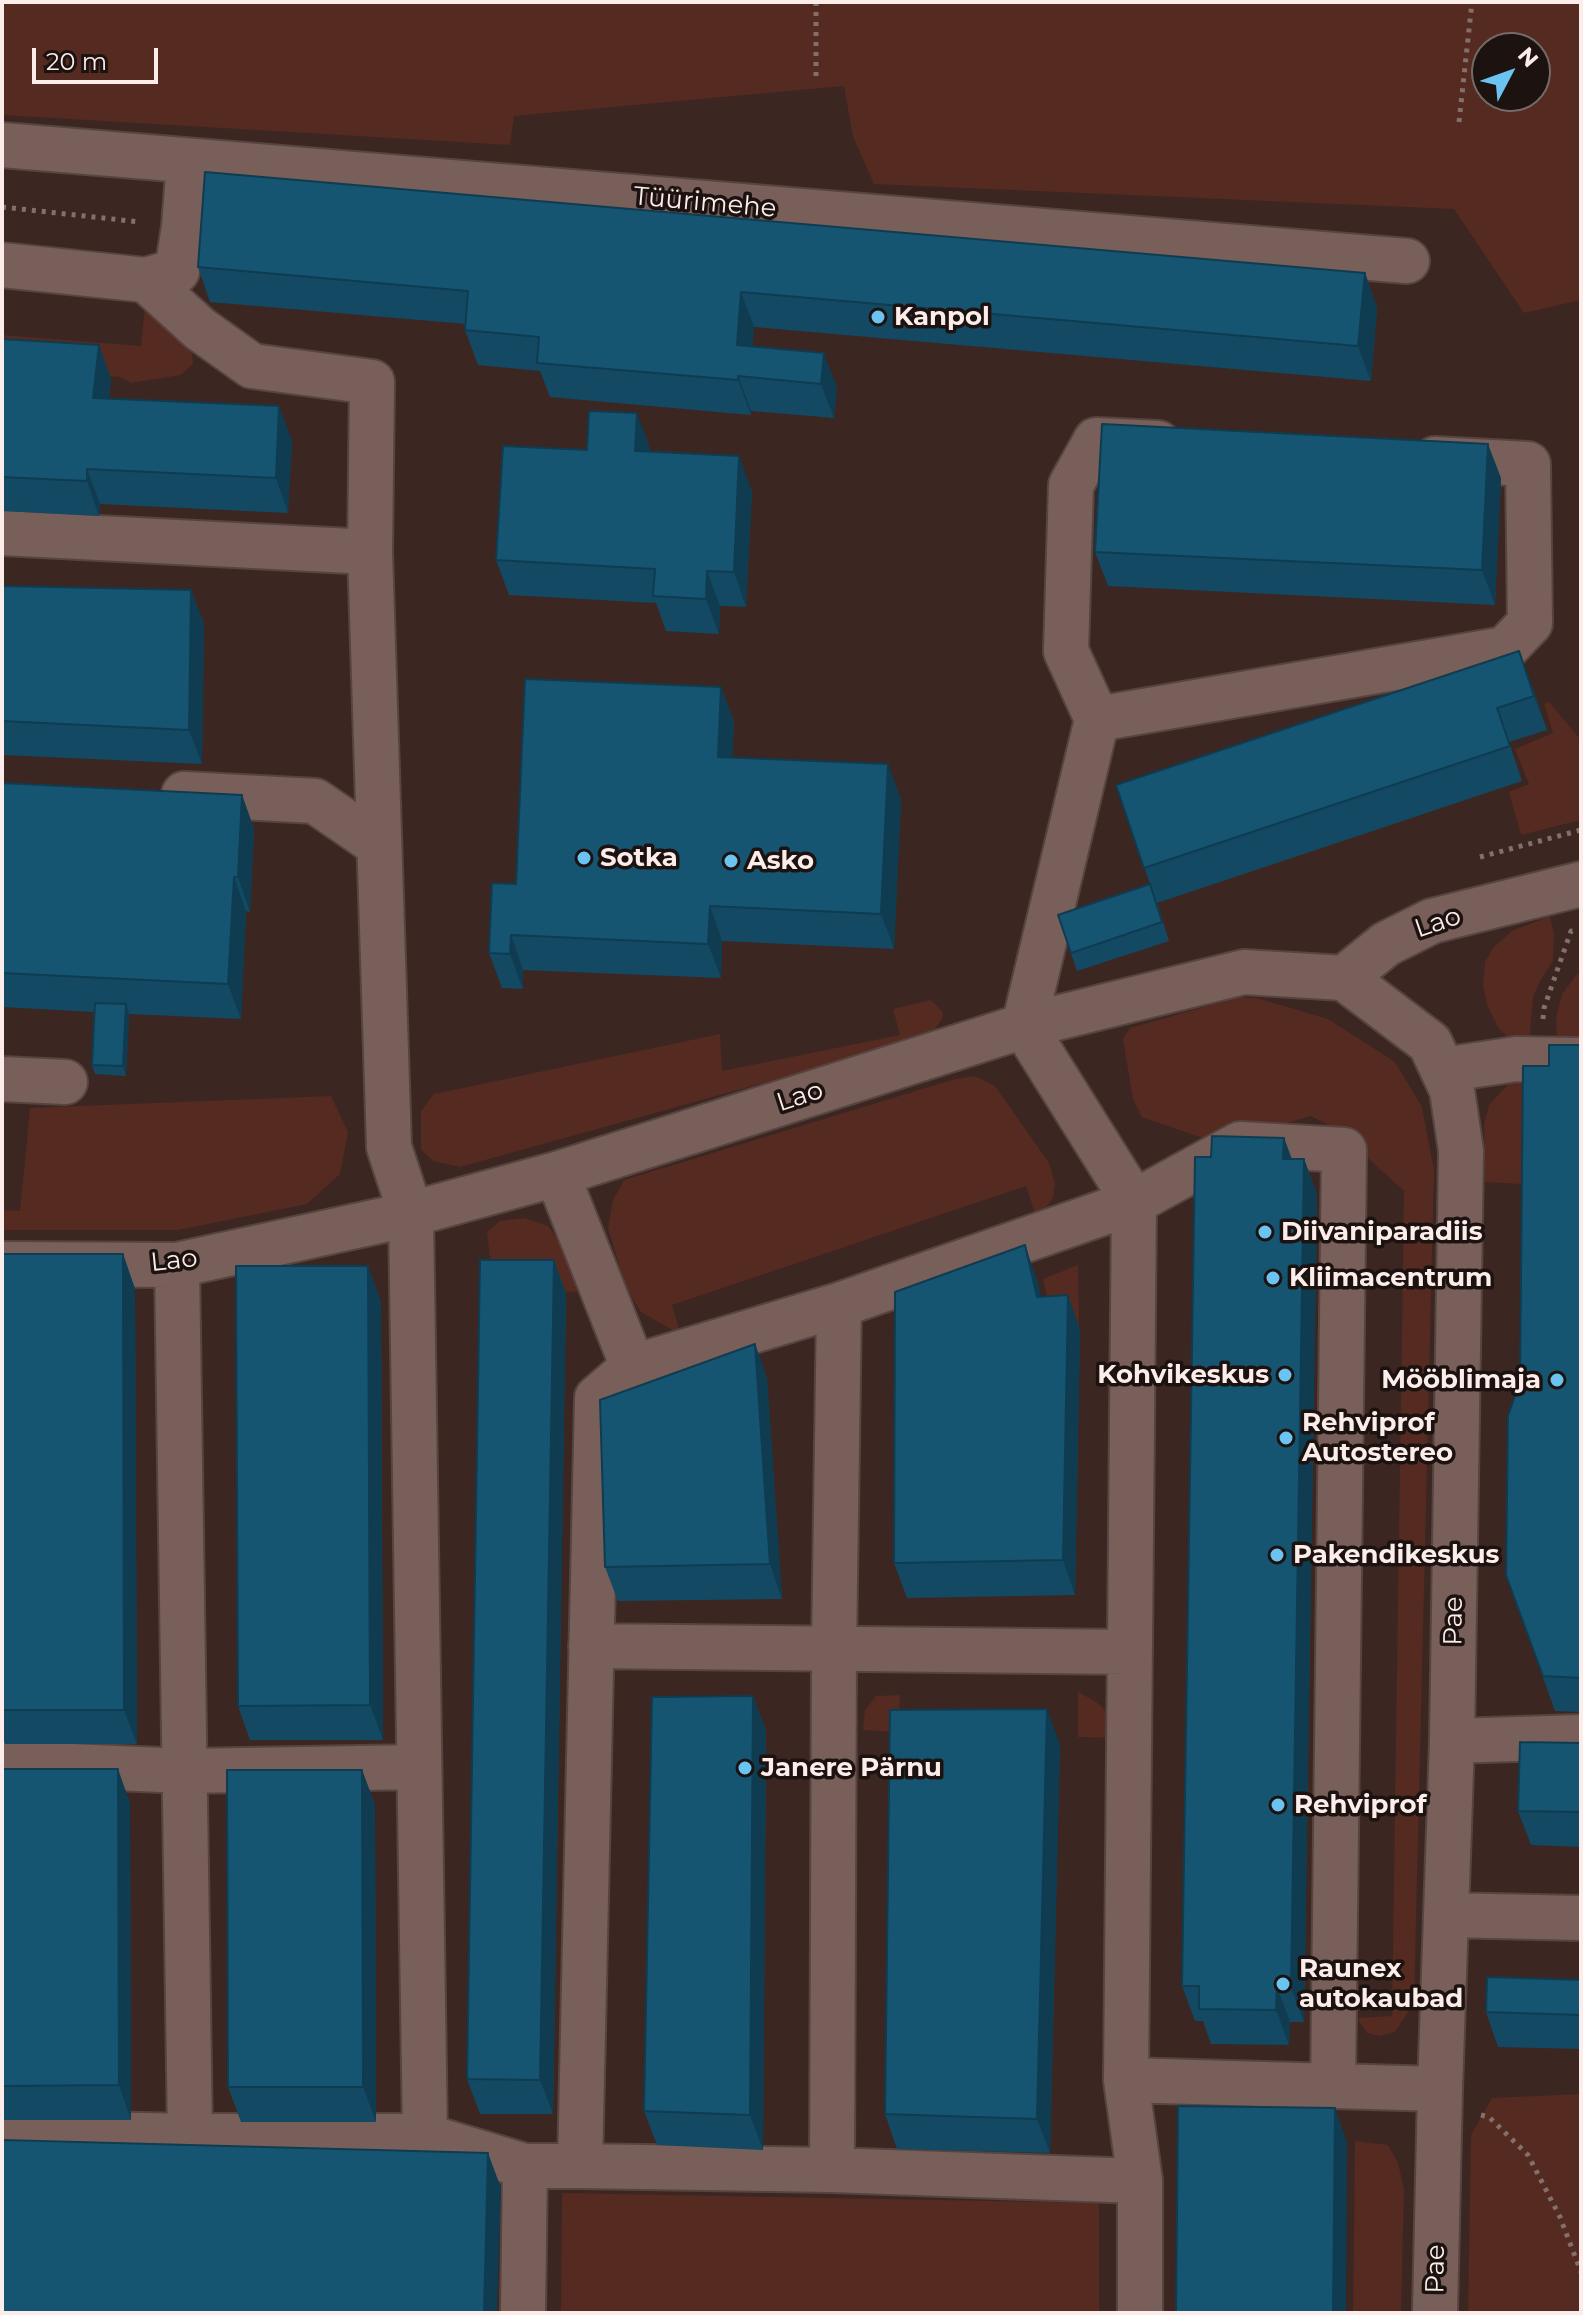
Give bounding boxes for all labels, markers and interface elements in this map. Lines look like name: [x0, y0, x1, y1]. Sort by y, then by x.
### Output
scale bar: [36, 32, 162, 82]
north arrow: [1471, 32, 1551, 112]
text: N: [1512, 42, 1544, 73]
text: 20 m: [46, 47, 107, 76]
street label: Tüürimehe: [632, 181, 778, 225]
place label: Kanpol: [894, 301, 990, 333]
marker: Kanpol: [869, 308, 887, 326]
place label: Sotka: [600, 842, 678, 874]
place label: Asko: [747, 845, 814, 877]
marker: Sotka: [575, 849, 593, 867]
marker: Asko: [722, 852, 740, 870]
street label: Lao: [1411, 901, 1465, 945]
street label: Lao: [773, 1075, 827, 1119]
place label: Diivaniparadiis: [1281, 1216, 1482, 1248]
marker: Diivaniparadiis: [1256, 1223, 1274, 1241]
street label: Lao: [149, 1243, 199, 1279]
place label: Kliimacentrum: [1289, 1262, 1492, 1294]
marker: Kliimacentrum: [1264, 1269, 1282, 1287]
place label: Kohvikeskus: [1097, 1359, 1269, 1391]
place label: Mööblimaja: [1381, 1364, 1541, 1396]
marker: Kohvikeskus: [1276, 1366, 1294, 1384]
marker: Mööblimaja: [1548, 1371, 1566, 1389]
place label: Rehviprof Autostereo: [1302, 1407, 1453, 1468]
marker: Rehviprof Autostereo: [1277, 1429, 1295, 1447]
place label: Pakendikeskus: [1293, 1539, 1499, 1571]
marker: Pakendikeskus: [1268, 1546, 1286, 1564]
street label: Pae: [1438, 1596, 1470, 1646]
place label: Janere Pärnu: [761, 1752, 942, 1784]
marker: Janere Pärnu: [736, 1759, 754, 1777]
place label: Rehviprof: [1294, 1789, 1427, 1821]
marker: Rehviprof: [1269, 1796, 1287, 1814]
place label: Raunex autokaubad: [1299, 1953, 1463, 2014]
marker: Raunex autokaubad: [1274, 1975, 1292, 1993]
street label: Pae: [1420, 2244, 1452, 2294]

